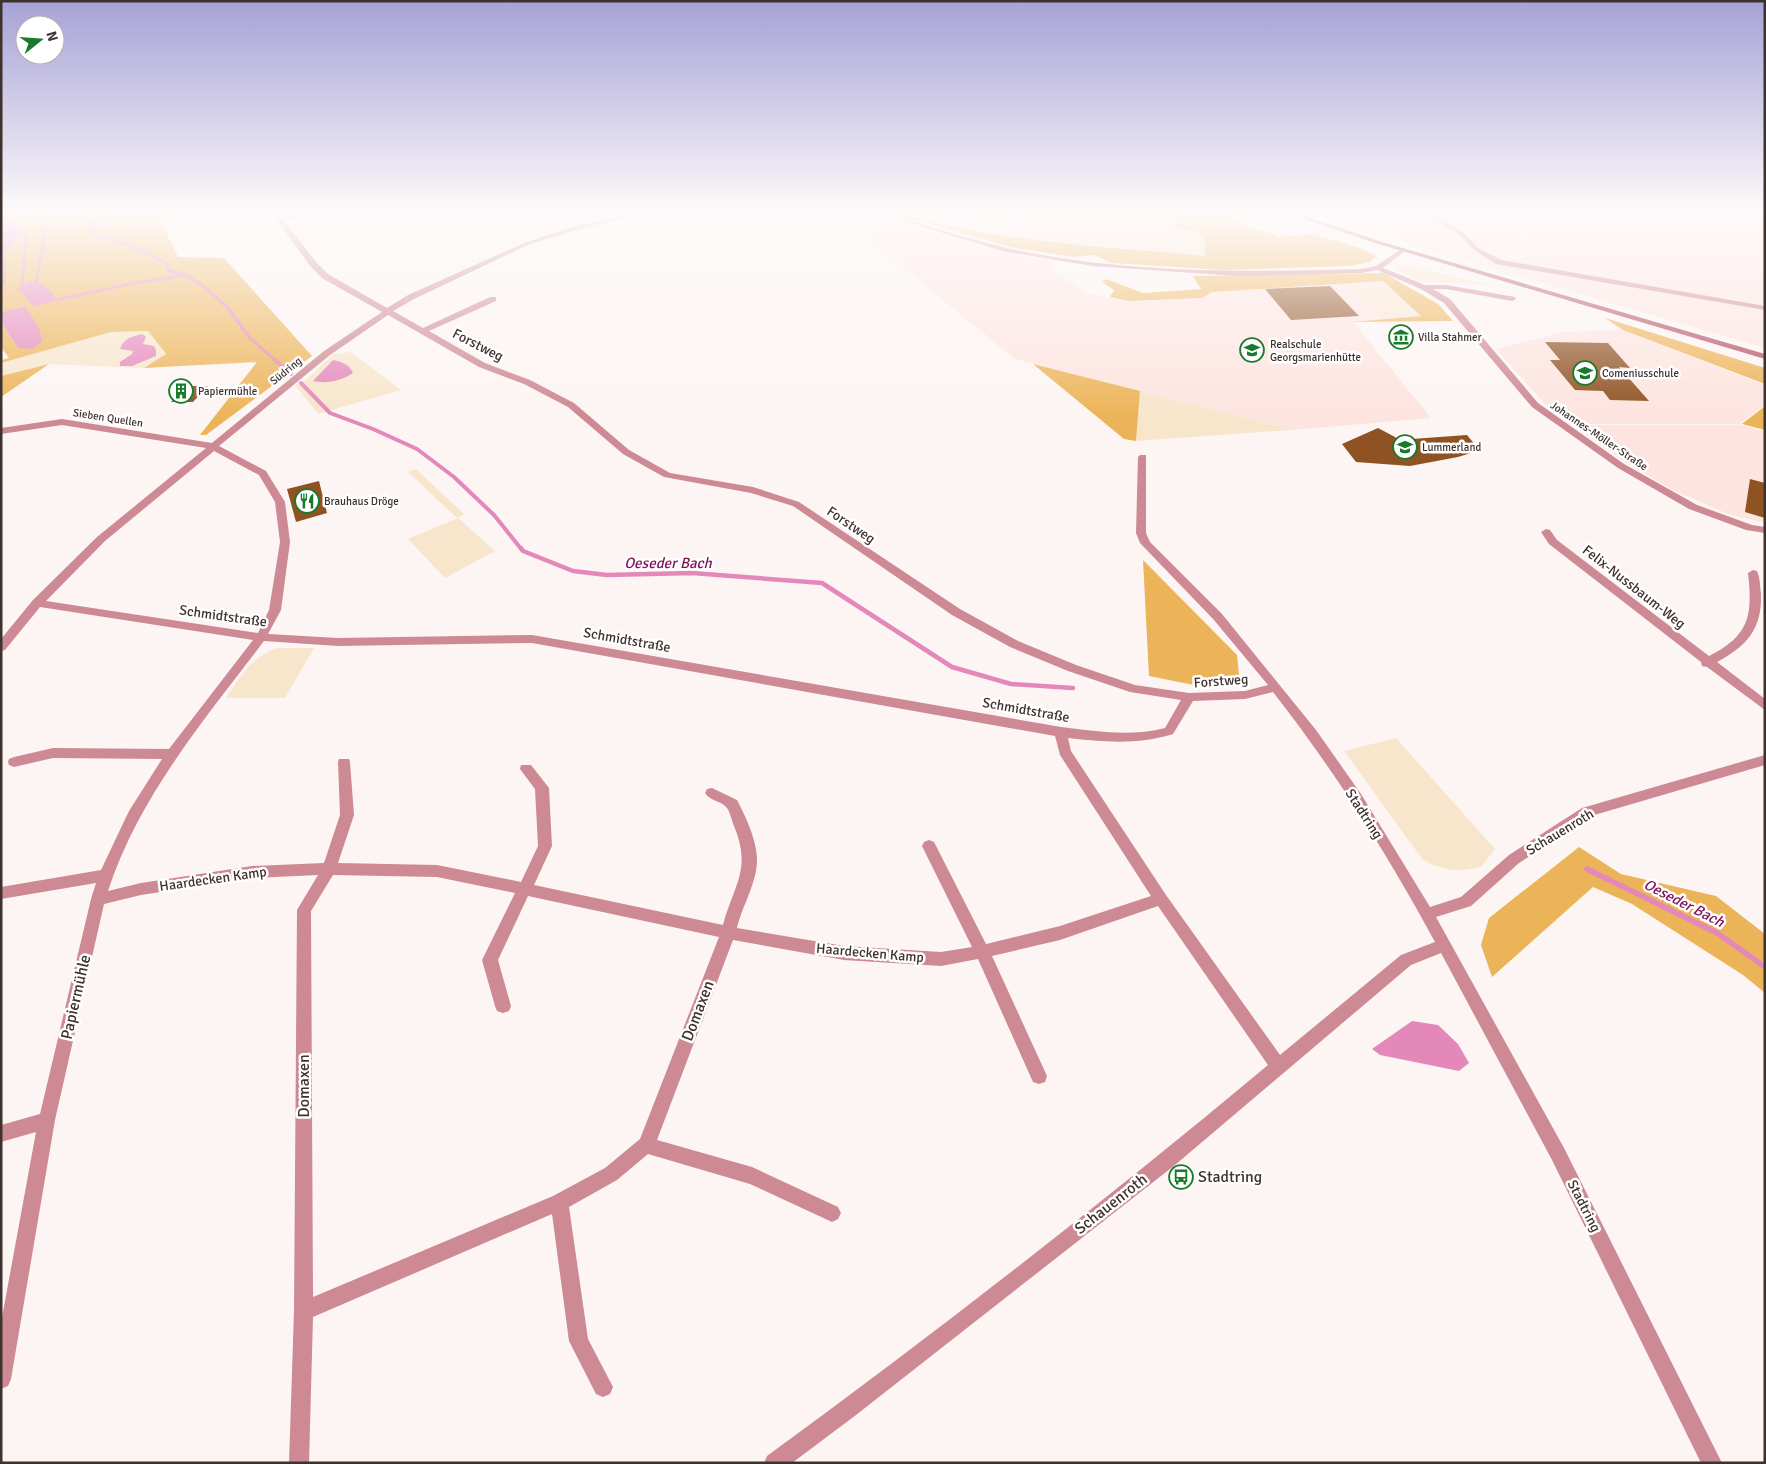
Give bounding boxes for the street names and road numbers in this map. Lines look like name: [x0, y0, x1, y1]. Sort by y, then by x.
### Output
street label: Forstweg: [450, 325, 506, 365]
street label: Südring: [268, 354, 305, 388]
street label: Johannes-Möller-Straße: [1548, 399, 1650, 473]
street label: Sieben Quellen: [72, 406, 144, 430]
street label: Forstweg: [824, 503, 878, 547]
street label: Felix-Nussbaum-Weg: [1579, 541, 1689, 633]
street label: Schmidtstraße: [178, 601, 268, 631]
street label: Schmidtstraße: [582, 624, 672, 656]
street label: Forstweg: [1193, 671, 1249, 691]
street label: Schmidtstraße: [981, 694, 1071, 726]
street label: Stadtring: [1342, 786, 1386, 842]
street label: Schauenroth: [1523, 805, 1597, 859]
street label: Haardecken Kamp: [158, 863, 268, 895]
street label: Haardecken Kamp: [815, 940, 925, 966]
street label: Papiermühle: [57, 953, 95, 1041]
street label: Domaxen: [677, 978, 719, 1044]
street label: Domaxen: [294, 1054, 314, 1118]
street label: Schauenroth: [1071, 1169, 1151, 1239]
street label: Stadtring: [1564, 1177, 1604, 1235]

